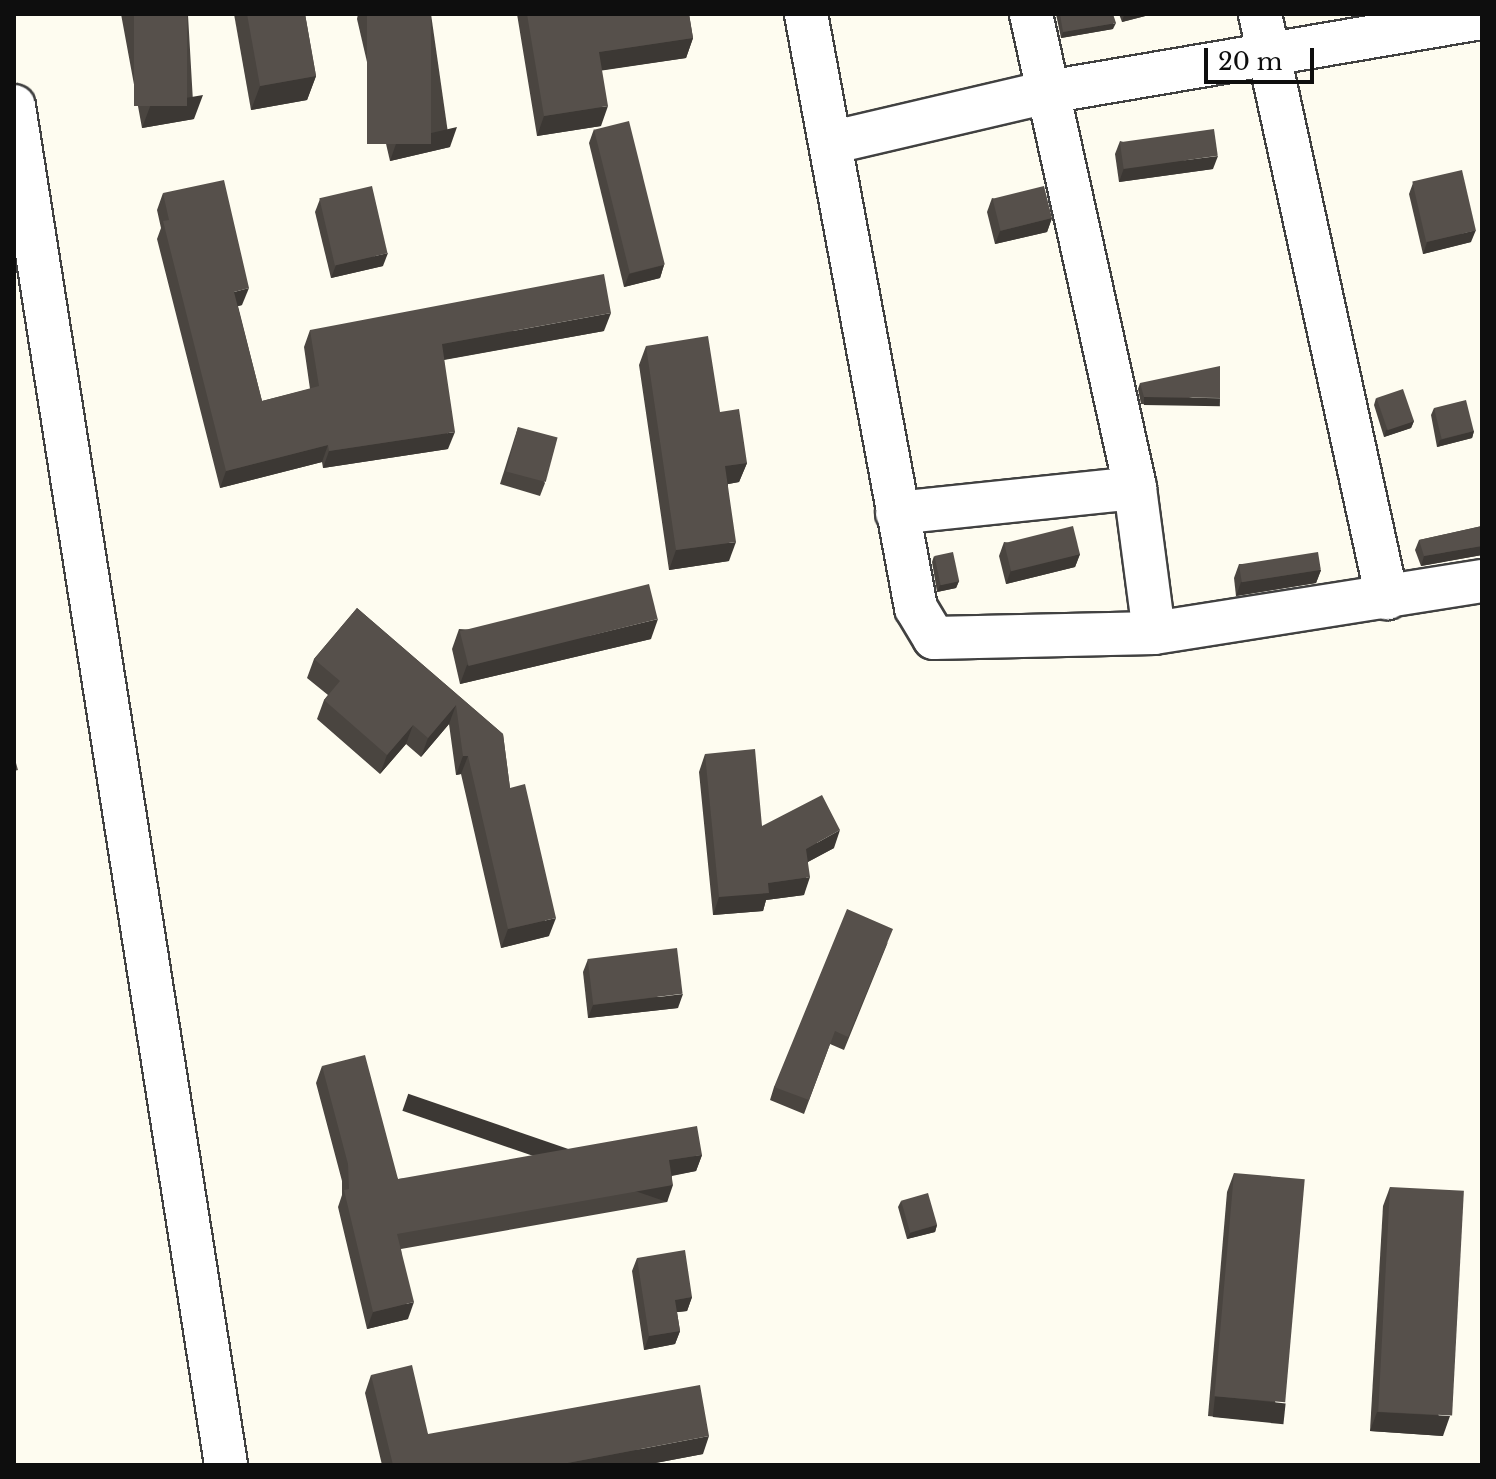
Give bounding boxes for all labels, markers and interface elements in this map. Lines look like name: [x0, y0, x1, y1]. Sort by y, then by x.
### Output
scale bar: [1208, 32, 1318, 82]
text: 20 m: [1218, 47, 1283, 76]

